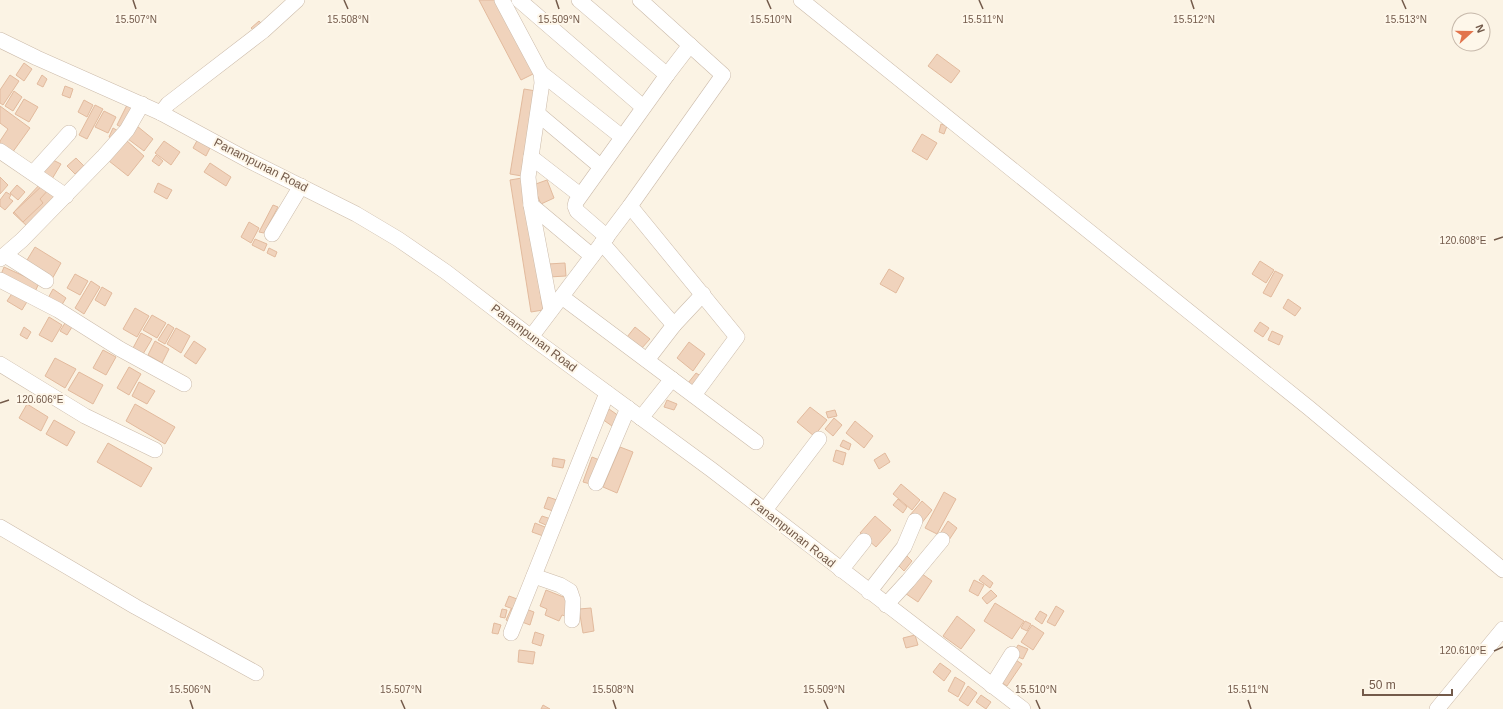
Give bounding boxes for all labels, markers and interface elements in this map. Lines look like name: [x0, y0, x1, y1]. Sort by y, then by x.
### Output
north arrow: [1451, 12, 1491, 52]
text: 15.507°N: [115, 14, 157, 25]
text: 15.508°N: [327, 14, 369, 25]
text: 15.509°N: [538, 14, 580, 25]
text: 15.510°N: [750, 14, 792, 25]
text: 15.511°N: [962, 14, 1004, 25]
text: 15.512°N: [1173, 14, 1215, 25]
text: 15.513°N: [1385, 14, 1427, 25]
text: N: [1473, 23, 1487, 34]
street label: Panampunan Road: [212, 135, 310, 195]
text: 120.608°E: [1440, 235, 1487, 246]
street label: Panampunan Road: [488, 301, 580, 375]
text: 120.606°E: [17, 394, 64, 405]
street label: Panampunan Road: [748, 496, 838, 570]
text: 120.610°E: [1440, 645, 1487, 656]
scale bar: [1363, 671, 1452, 697]
text: 50 m: [1369, 678, 1396, 692]
text: 15.506°N: [169, 684, 211, 695]
text: 15.507°N: [380, 684, 422, 695]
text: 15.508°N: [592, 684, 634, 695]
text: 15.509°N: [803, 684, 845, 695]
text: 15.510°N: [1015, 684, 1057, 695]
text: 15.511°N: [1227, 684, 1269, 695]

